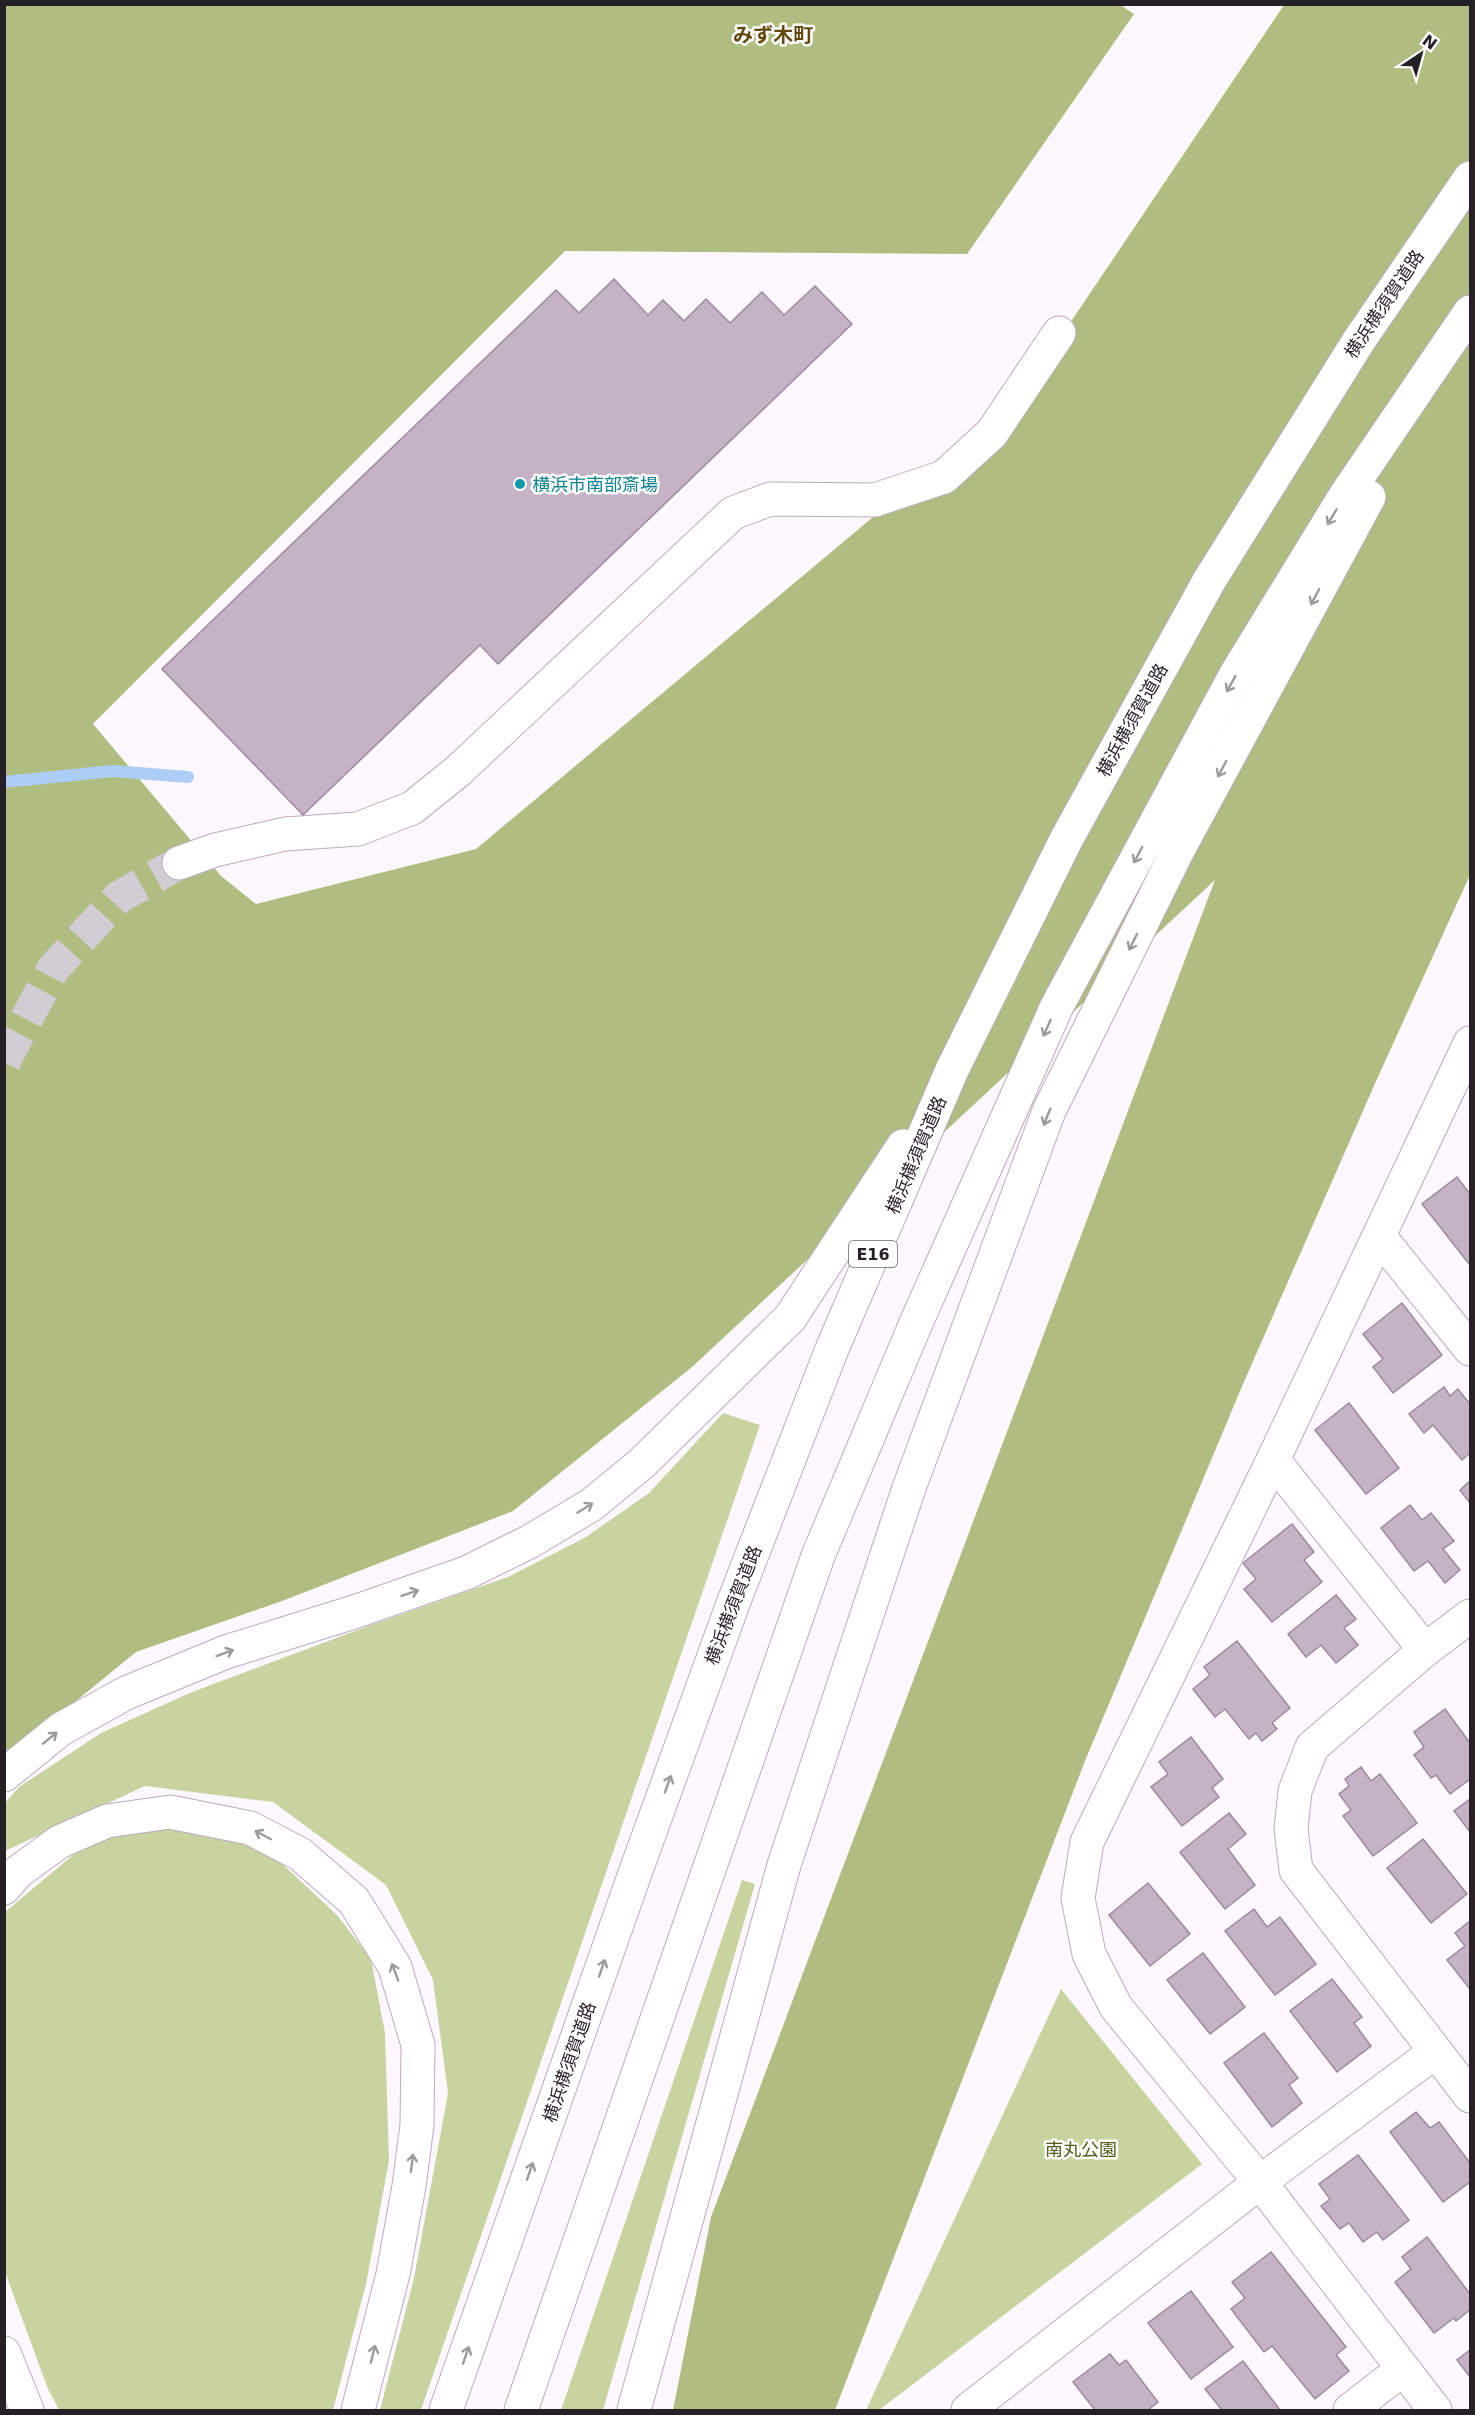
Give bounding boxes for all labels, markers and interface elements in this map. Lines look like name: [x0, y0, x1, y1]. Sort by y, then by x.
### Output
district label: みず木町: [733, 23, 813, 47]
north arrow: [1391, 24, 1451, 84]
text: N: [1419, 31, 1441, 54]
street label: 横浜横須賀道路: [1340, 246, 1428, 362]
place label: 横浜市南部斎場: [532, 474, 658, 495]
marker: 横浜市南部斎場: [513, 477, 527, 491]
one-way arrow: [1326, 508, 1338, 525]
one-way arrow: [1309, 588, 1321, 605]
street label: 横浜横須賀道路: [1092, 660, 1172, 780]
one-way arrow: [1225, 675, 1237, 692]
one-way arrow: [1216, 759, 1227, 777]
one-way arrow: [1132, 846, 1144, 863]
one-way arrow: [1127, 933, 1139, 950]
one-way arrow: [1041, 1018, 1052, 1036]
street label: 横浜横須賀道路: [882, 1093, 950, 1217]
one-way arrow: [1041, 1107, 1052, 1126]
road number: E16: [849, 1241, 897, 1267]
one-way arrow: [576, 1502, 593, 1514]
street label: 横浜横須賀道路: [701, 1542, 765, 1668]
one-way arrow: [400, 1586, 419, 1597]
one-way arrow: [215, 1647, 234, 1658]
one-way arrow: [42, 1732, 58, 1745]
one-way arrow: [663, 1775, 674, 1794]
one-way arrow: [255, 1829, 273, 1840]
one-way arrow: [598, 1959, 609, 1977]
one-way arrow: [389, 1963, 400, 1981]
street label: 横浜横須賀道路: [539, 1999, 599, 2125]
park label: 南丸公園: [1045, 2139, 1117, 2160]
one-way arrow: [407, 2154, 418, 2173]
one-way arrow: [526, 2162, 537, 2181]
one-way arrow: [367, 2345, 379, 2364]
one-way arrow: [461, 2346, 472, 2365]

